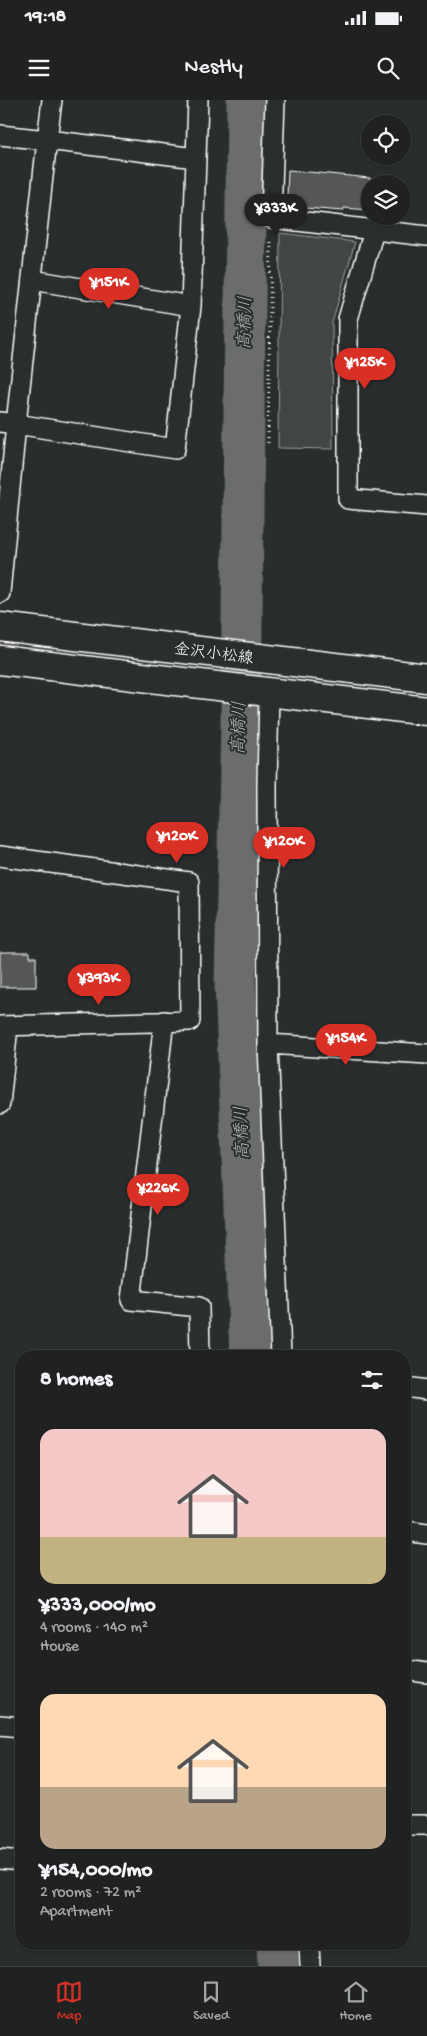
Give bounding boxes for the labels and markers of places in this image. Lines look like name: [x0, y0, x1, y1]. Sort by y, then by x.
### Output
pin: ¥333K: [241, 194, 311, 236]
pin: ¥151K: [74, 268, 144, 310]
pin: ¥125K: [330, 348, 400, 390]
pin: ¥120K: [142, 822, 212, 864]
pin: ¥120K: [249, 826, 319, 869]
pin: ¥393K: [64, 964, 134, 1006]
pin: ¥154K: [311, 1024, 381, 1066]
pin: ¥226K: [123, 1174, 193, 1216]

